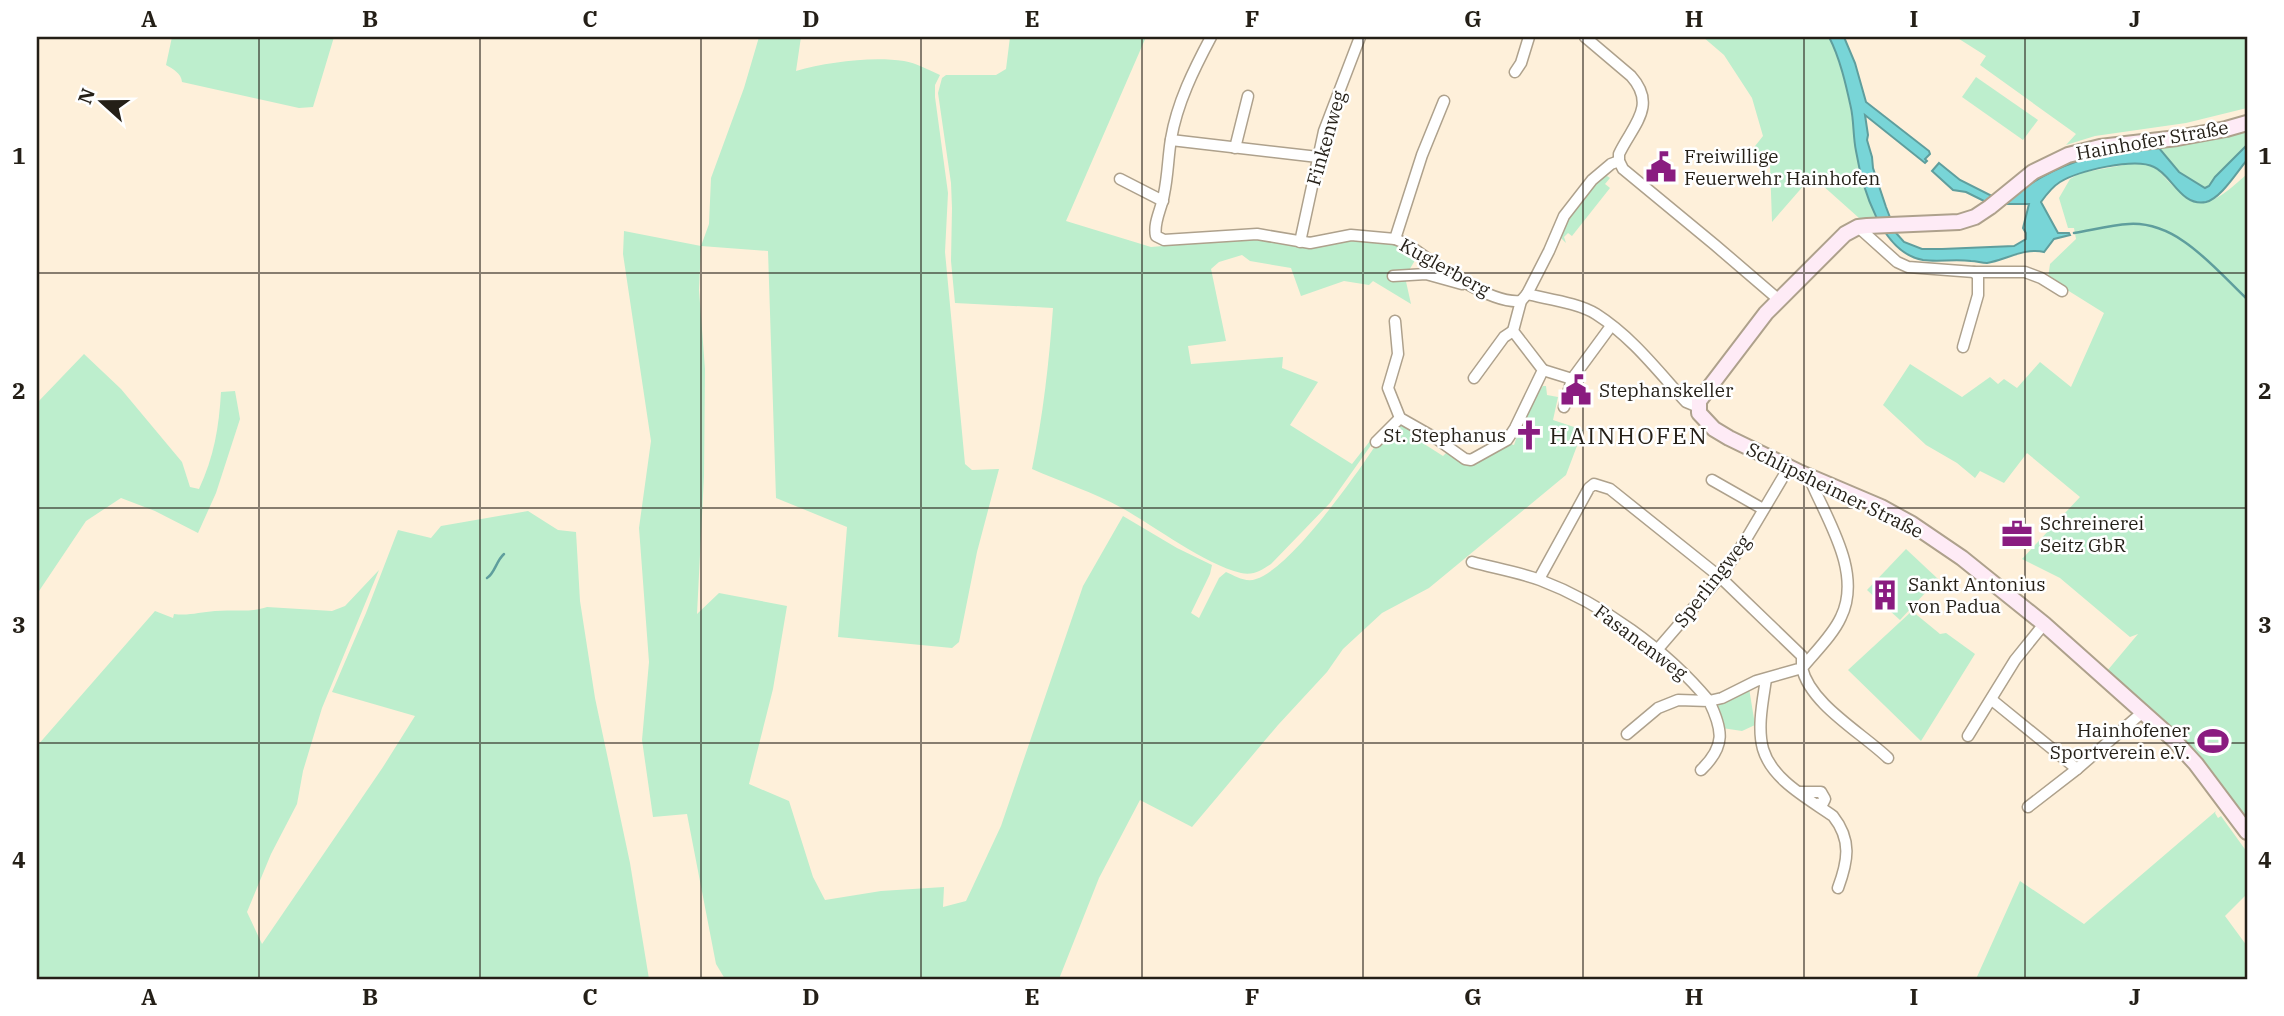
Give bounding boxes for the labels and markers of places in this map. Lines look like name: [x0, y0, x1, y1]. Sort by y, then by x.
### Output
place label: Freiwillige Feuerwehr Hainhofen: [1684, 144, 1880, 190]
public building icon: Freiwillige Feuerwehr Hainhofen: [1644, 150, 1678, 184]
public building icon: Stephanskeller: [1559, 373, 1593, 407]
place label: Stephanskeller: [1599, 378, 1734, 402]
church icon: St. Stephanus: [1512, 418, 1546, 452]
place label: St. Stephanus: [1383, 423, 1506, 447]
place label: Schreinerei Seitz GbR: [2040, 511, 2144, 557]
office icon: Schreinerei Seitz GbR: [2000, 517, 2034, 551]
place label: Sankt Antonius von Padua: [1908, 572, 2045, 618]
building icon: Sankt Antonius von Padua: [1868, 578, 1902, 612]
place label: Hainhofener Sportverein e.V.: [2050, 718, 2191, 764]
sports icon: Hainhofener Sportverein e.V.: [2196, 724, 2230, 758]

